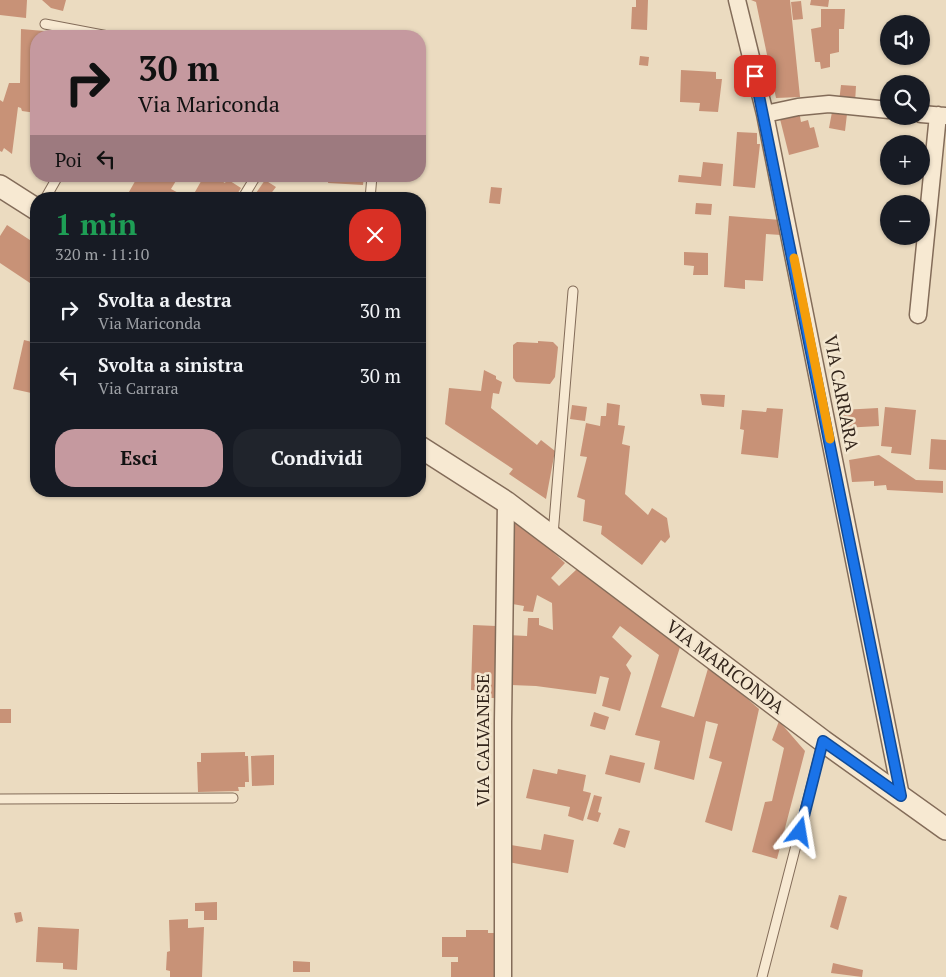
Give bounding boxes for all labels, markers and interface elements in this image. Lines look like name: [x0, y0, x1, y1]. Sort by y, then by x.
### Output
map controls: [880, 15, 930, 245]
button: sound: [880, 15, 930, 65]
text: 30 m: [138, 45, 219, 91]
icon: right: [55, 50, 120, 115]
pin: [734, 55, 776, 97]
icon: arrive: [741, 62, 769, 90]
button: search: [880, 75, 930, 125]
text: Via Mariconda: [138, 89, 280, 118]
button: +: [880, 135, 930, 185]
icon: left: [92, 145, 120, 173]
text: Poi: [55, 147, 82, 172]
button: −: [880, 195, 930, 245]
text: 1 min: [55, 204, 137, 244]
button: close: [349, 209, 401, 261]
text: 320 m · 11:10: [55, 243, 149, 265]
text: Svolta a destra: [98, 287, 232, 312]
icon: right: [55, 296, 83, 324]
text: 30 m: [360, 298, 401, 323]
text: Via Mariconda: [98, 312, 201, 334]
street label: VIA CARRARA: [819, 333, 865, 453]
text: Svolta a sinistra: [98, 352, 244, 377]
icon: left: [55, 361, 83, 389]
text: 30 m: [360, 363, 401, 388]
text: Via Carrara: [98, 377, 179, 399]
button: Esci: [55, 429, 223, 487]
button: Condividi: [233, 429, 401, 487]
street label: VIA MARICONDA: [662, 614, 790, 719]
street label: VIA CALVANESE: [470, 673, 494, 807]
position arrow: [773, 805, 825, 857]

